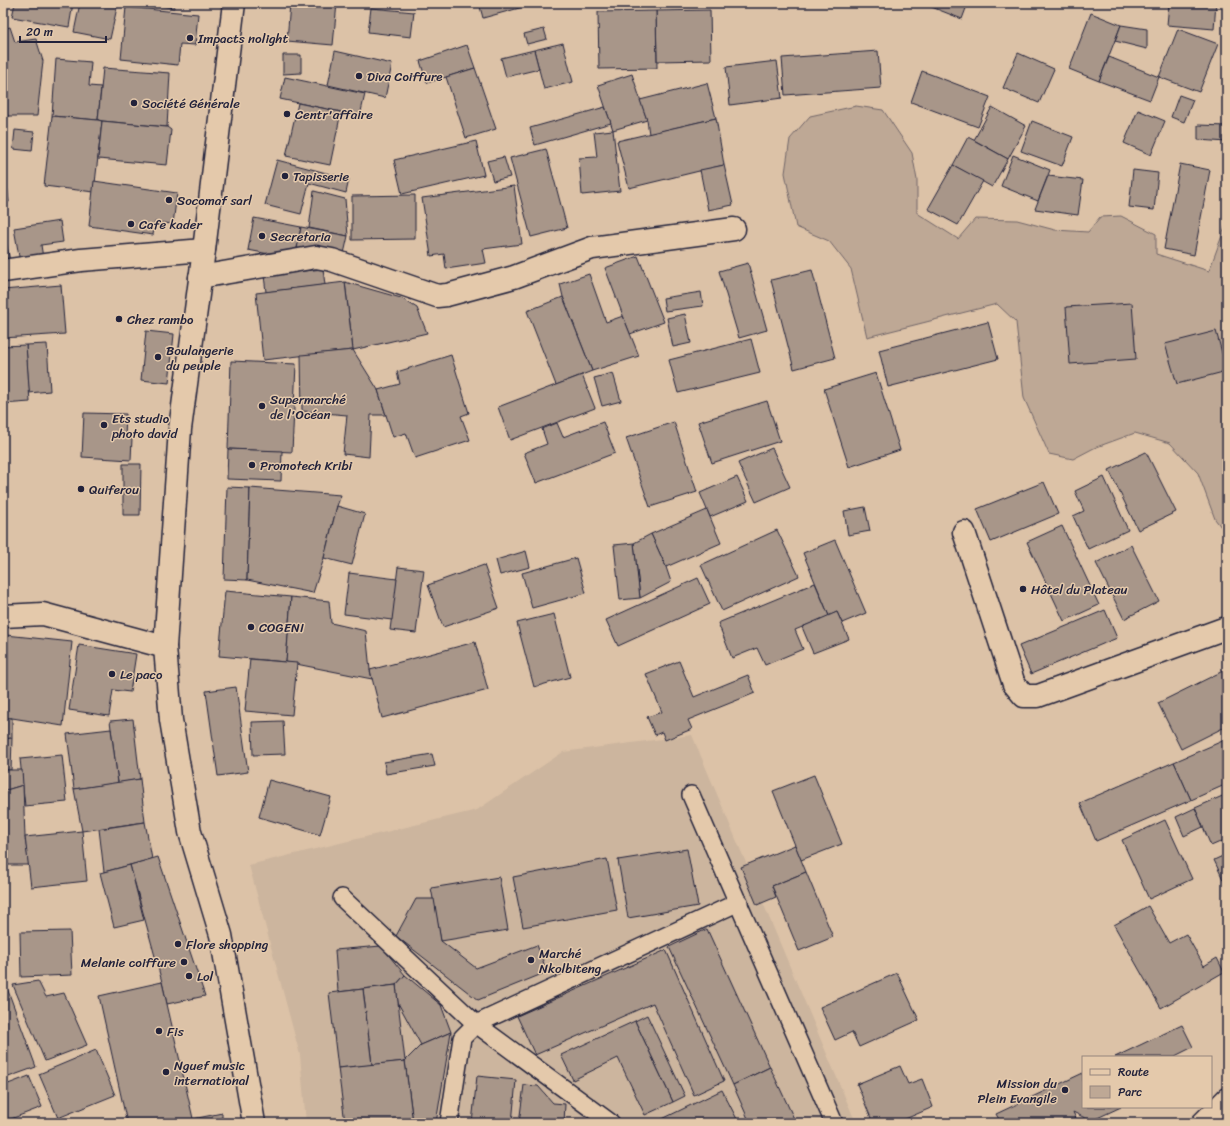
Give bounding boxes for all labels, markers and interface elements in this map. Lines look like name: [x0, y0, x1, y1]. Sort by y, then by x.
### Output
scale bar: [20, 18, 106, 44]
text: 20 m: [26, 21, 53, 43]
place label: Impacts nolight: [197, 27, 288, 50]
marker: Impacts nolight: [185, 33, 195, 43]
place label: Diva Coiffure: [367, 65, 443, 88]
marker: Diva Coiffure: [354, 71, 364, 81]
place label: Société Générale: [142, 92, 240, 115]
marker: Société Générale: [129, 98, 139, 108]
place label: Centr'affaire: [295, 103, 373, 126]
marker: Centr'affaire: [282, 109, 292, 119]
place label: Tapisserie: [293, 165, 350, 188]
marker: Tapisserie: [280, 171, 290, 181]
place label: Socomaf sarl: [177, 189, 252, 212]
marker: Socomaf sarl: [164, 195, 174, 205]
place label: Cafe kader: [139, 213, 202, 236]
marker: Cafe kader: [126, 219, 136, 229]
place label: Secretaria: [270, 225, 331, 248]
marker: Secretaria: [257, 231, 267, 241]
place label: Chez rambo: [127, 308, 194, 331]
marker: Chez rambo: [114, 314, 124, 324]
place label: Boulangerie du peuple: [166, 339, 233, 377]
marker: Boulangerie du peuple: [153, 352, 163, 362]
place label: Supermarché de l'Océan: [270, 388, 346, 426]
marker: Supermarché de l'Océan: [257, 401, 267, 411]
place label: Ets studio photo david: [111, 407, 179, 445]
marker: Ets studio photo david: [99, 420, 109, 430]
place label: Promotech Kribi: [260, 454, 353, 477]
marker: Promotech Kribi: [247, 460, 257, 470]
place label: Quiferou: [89, 478, 139, 501]
marker: Quiferou: [76, 484, 86, 494]
place label: Hôtel du Plateau: [1031, 578, 1127, 601]
marker: Hôtel du Plateau: [1018, 584, 1028, 594]
place label: COGENI: [259, 616, 304, 639]
marker: COGENI: [246, 622, 256, 632]
place label: Le paco: [120, 663, 163, 686]
marker: Le paco: [107, 669, 117, 679]
place label: Flore shopping: [186, 933, 269, 956]
marker: Flore shopping: [173, 939, 183, 949]
place label: Marché Nkolbiteng: [539, 942, 602, 980]
place label: Melanie coiffure: [81, 951, 176, 974]
marker: Marché Nkolbiteng: [526, 955, 536, 965]
marker: Melanie coiffure: [179, 957, 189, 967]
place label: Lol: [197, 965, 214, 988]
marker: Lol: [184, 971, 194, 981]
place label: Fis: [167, 1020, 185, 1043]
marker: Fis: [154, 1026, 164, 1036]
place label: Nguef music international: [174, 1054, 249, 1092]
legend: [1082, 1056, 1212, 1108]
text: Route: [1118, 1061, 1149, 1083]
marker: Nguef music international: [161, 1067, 171, 1077]
place label: Mission du Plein Evangile: [977, 1072, 1057, 1110]
text: Parc: [1118, 1081, 1142, 1103]
marker: Mission du Plein Evangile: [1060, 1085, 1070, 1095]

